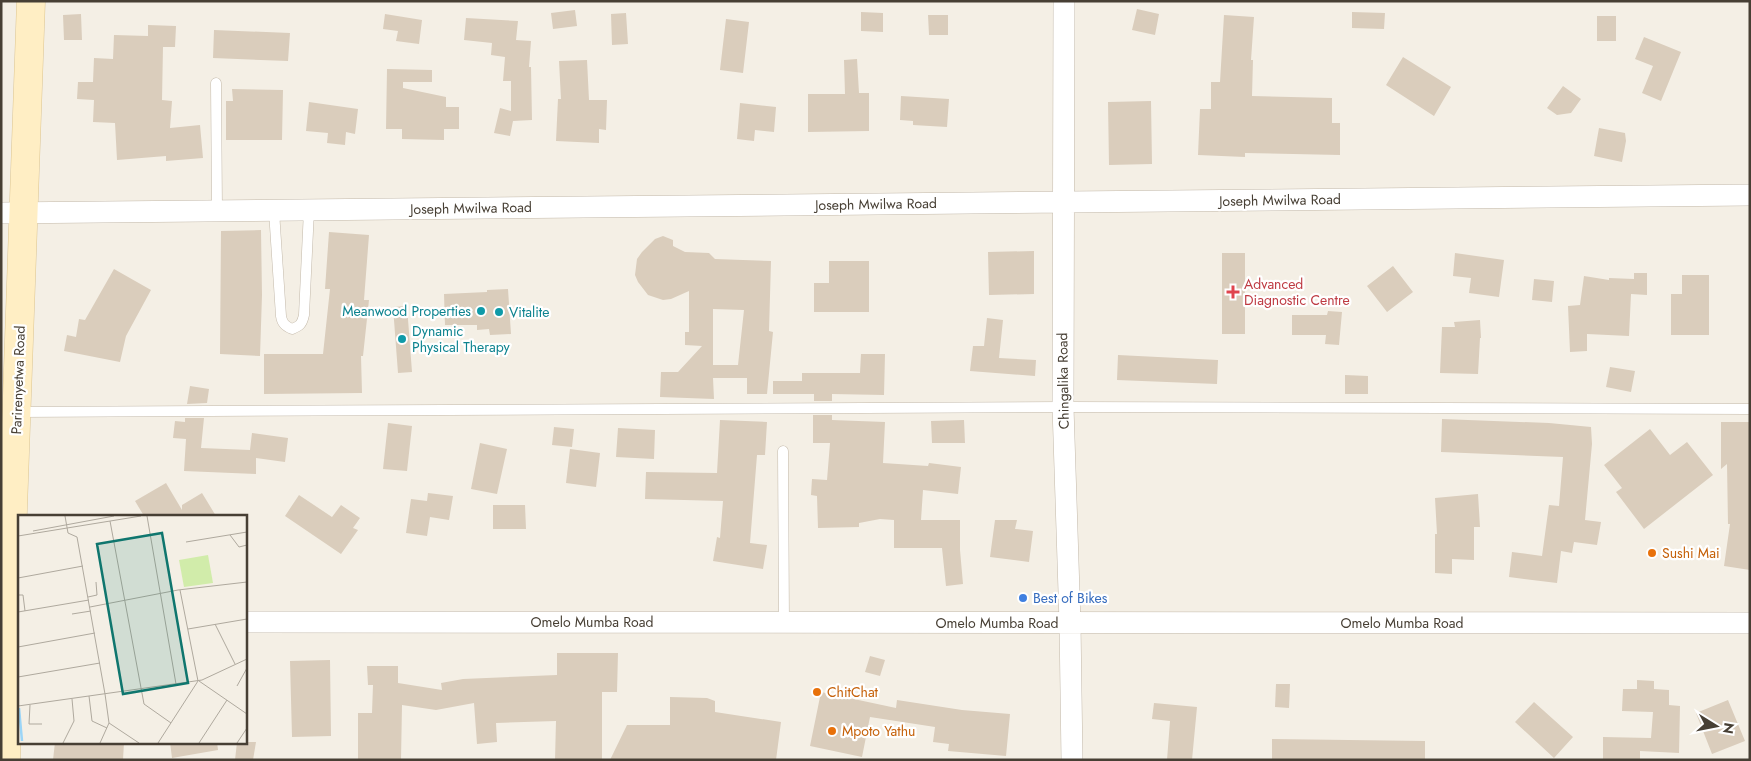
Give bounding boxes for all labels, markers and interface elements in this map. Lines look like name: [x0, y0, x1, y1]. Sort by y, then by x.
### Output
street label: Joseph Mwilwa Road: [1217, 189, 1341, 211]
street label: Joseph Mwilwa Road: [813, 193, 937, 215]
street label: Joseph Mwilwa Road: [408, 197, 532, 219]
place label: Advanced Diagnostic Centre: [1244, 274, 1350, 310]
marker: Advanced Diagnostic Centre: [1226, 285, 1240, 299]
place label: Meanwood Properties: [342, 301, 471, 321]
place label: Vitalite: [509, 302, 549, 322]
marker: Meanwood Properties: [475, 305, 487, 317]
marker: Vitalite: [493, 306, 505, 318]
place label: Dynamic Physical Therapy: [412, 321, 511, 357]
street label: Parirenyetwa Road: [6, 325, 30, 435]
street label: Chingalika Road: [1052, 332, 1074, 430]
marker: Dynamic Physical Therapy: [396, 333, 408, 345]
inset map: [18, 515, 246, 744]
place label: Sushi Mai: [1662, 543, 1720, 563]
marker: Sushi Mai: [1646, 547, 1658, 559]
place label: Best of Bikes: [1033, 588, 1108, 608]
marker: Best of Bikes: [1017, 592, 1029, 604]
street label: Omelo Mumba Road: [531, 612, 653, 632]
street label: Omelo Mumba Road: [936, 613, 1058, 633]
street label: Omelo Mumba Road: [1341, 613, 1463, 633]
place label: ChitChat: [827, 682, 879, 702]
marker: ChitChat: [811, 686, 823, 698]
north arrow: [1691, 701, 1741, 751]
place label: Mpoto Yathu: [842, 721, 915, 741]
text: N: [1718, 721, 1740, 735]
marker: Mpoto Yathu: [826, 725, 838, 737]

